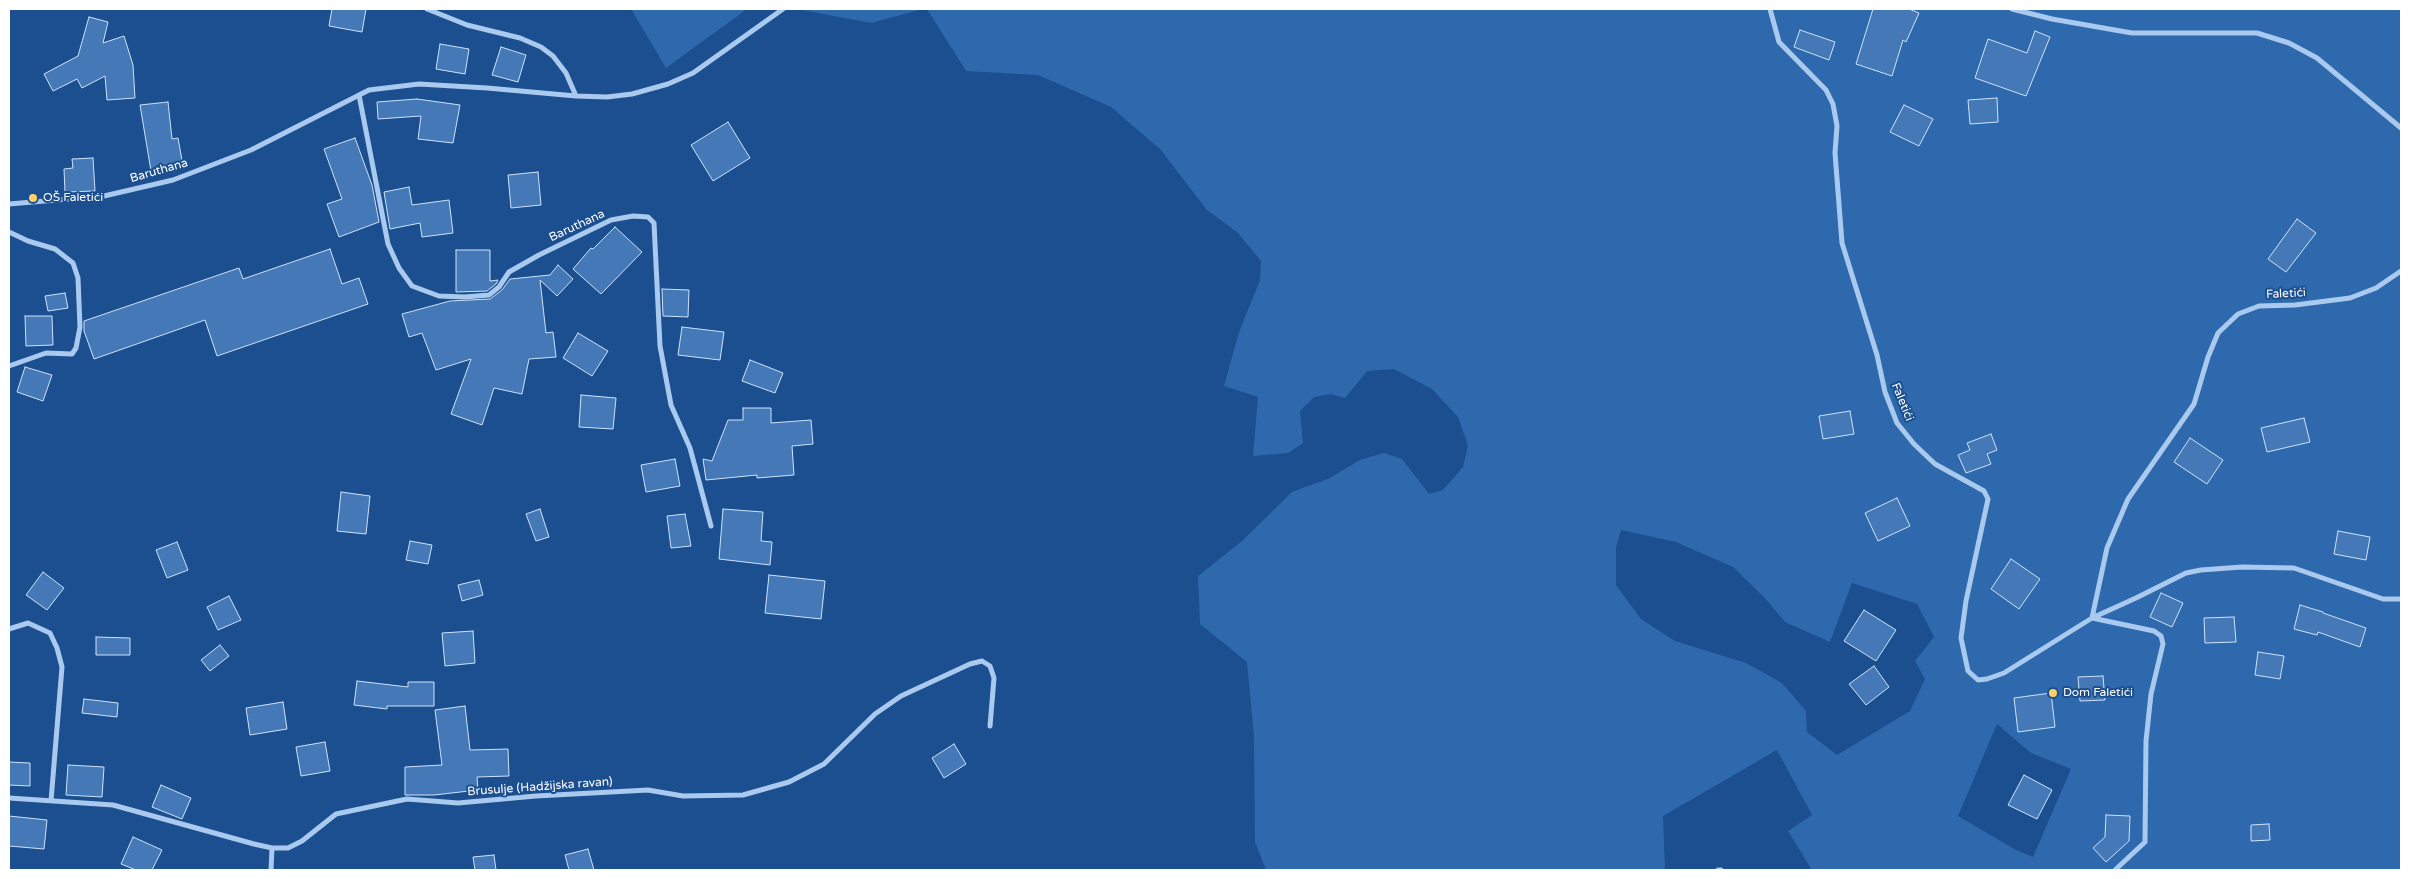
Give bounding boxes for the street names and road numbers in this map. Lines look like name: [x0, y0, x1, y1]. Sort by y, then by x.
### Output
street label: Baruthana: [128, 156, 190, 186]
street label: Baruthana: [547, 207, 607, 245]
street label: Faletići: [2266, 286, 2306, 302]
street label: Faletići: [1888, 381, 1916, 423]
street label: Brusulje (Hadžijska ravan): [467, 775, 613, 799]

